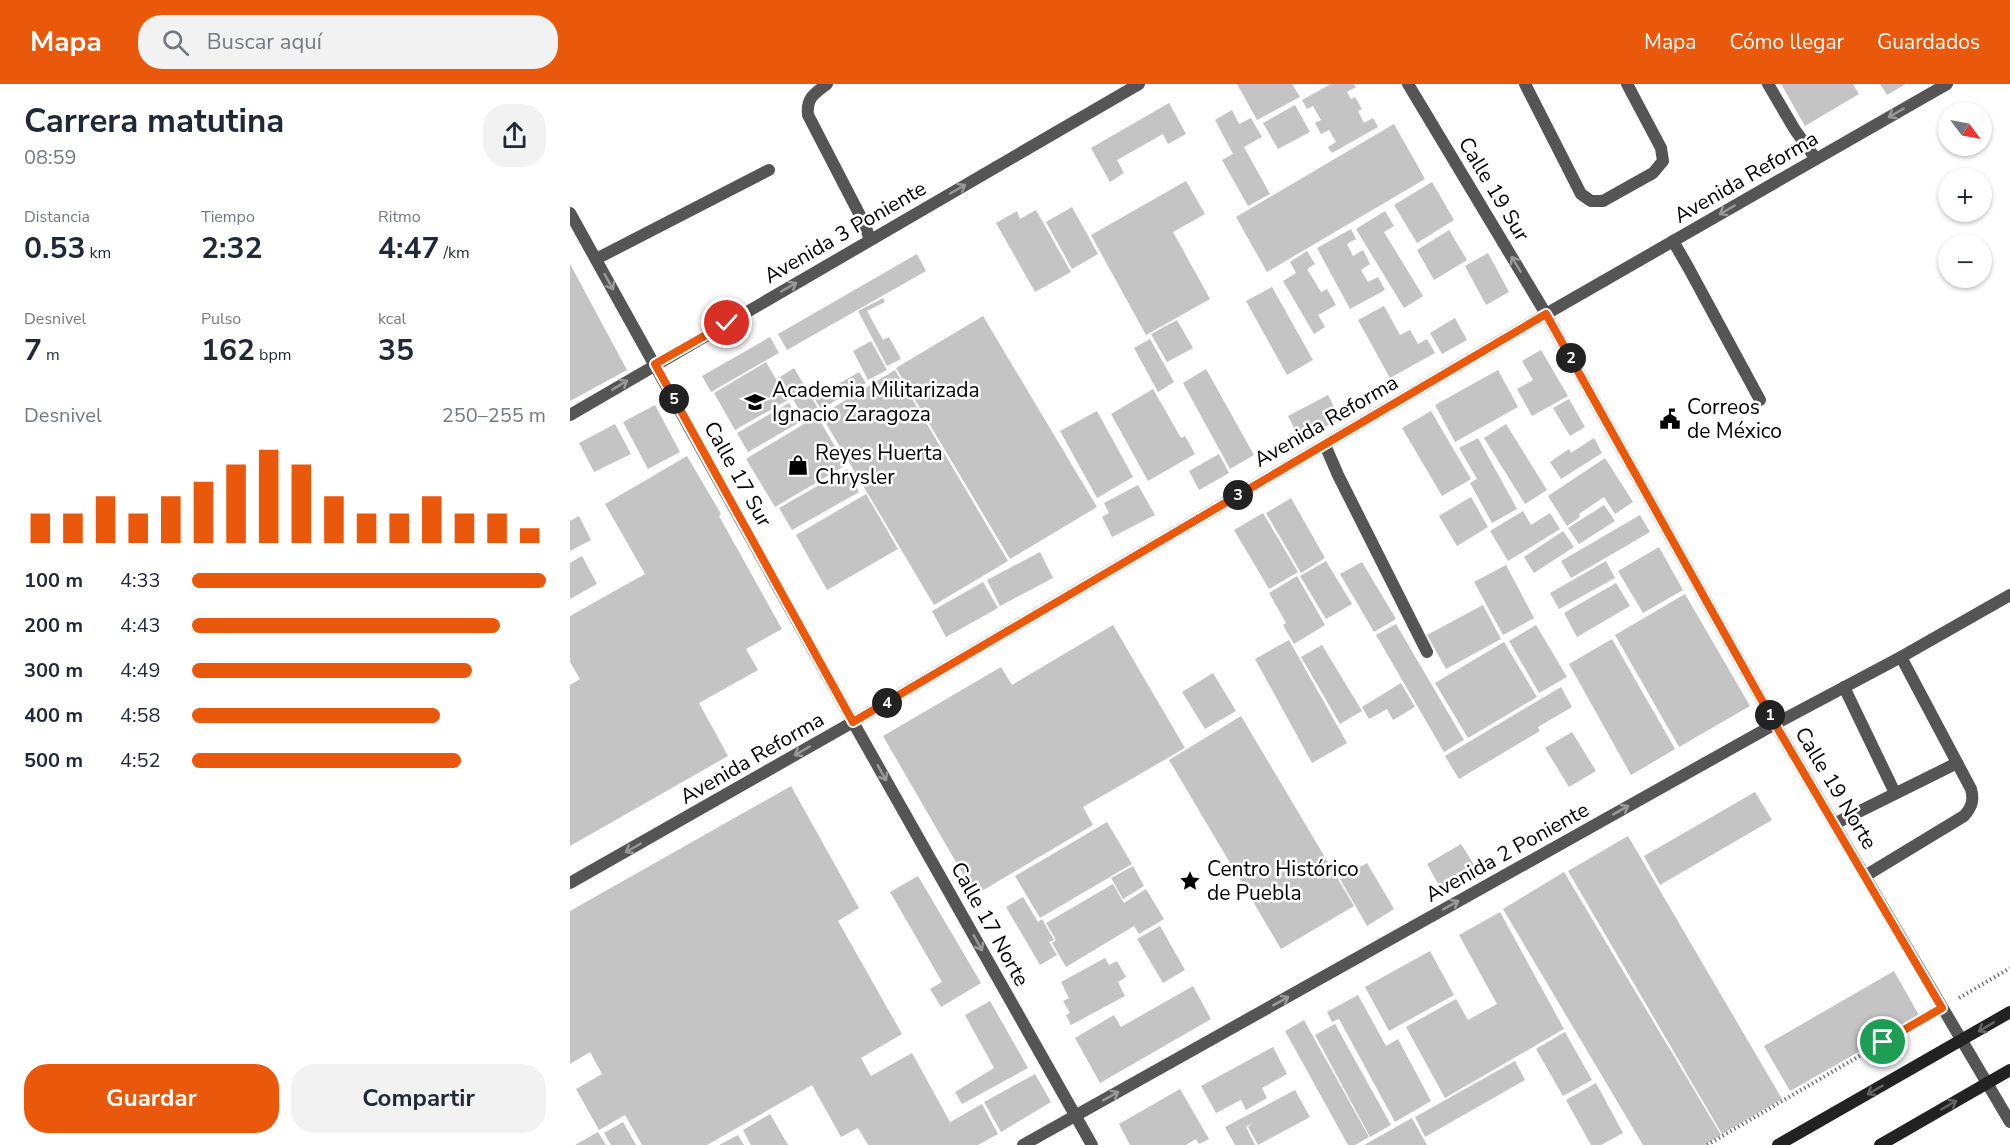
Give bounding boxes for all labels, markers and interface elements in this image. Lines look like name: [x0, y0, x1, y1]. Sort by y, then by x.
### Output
search box: [138, 15, 558, 69]
text: Mapa: [30, 23, 102, 61]
icon: search: [159, 26, 192, 59]
text: Buscar aquí: [207, 27, 322, 57]
text: Mapa: [1644, 28, 1696, 56]
text: Cómo llegar: [1729, 28, 1844, 56]
text: Guardados: [1877, 28, 1980, 56]
text: Carrera matutina: [24, 99, 284, 144]
north arrow: [1938, 102, 1992, 156]
map controls: [1938, 102, 1992, 288]
button: share: [483, 104, 546, 167]
one-way arrow: [1888, 107, 1905, 119]
street label: Avenida Reforma: [1669, 124, 1823, 230]
street label: Calle 19 Sur: [1452, 132, 1536, 247]
text: 08:59: [24, 144, 77, 171]
button: +: [1938, 168, 1992, 222]
street label: Avenida 3 Poniente: [759, 174, 931, 290]
one-way arrow: [949, 183, 966, 195]
one-way arrow: [1719, 204, 1736, 216]
text: Distancia: [24, 206, 90, 228]
text: Tiempo: [201, 206, 255, 228]
text: Ritmo: [378, 206, 421, 228]
text: 0.53: [24, 228, 85, 269]
text: 2:32: [201, 228, 262, 269]
text: 4:47: [378, 228, 439, 269]
button: −: [1938, 234, 1992, 288]
text: km: [85, 242, 111, 264]
text: /km: [439, 242, 470, 264]
one-way arrow: [1510, 256, 1522, 273]
one-way arrow: [603, 273, 615, 290]
one-way arrow: [780, 280, 797, 292]
pin: [701, 297, 752, 348]
icon: check: [710, 306, 743, 339]
text: Desnivel: [24, 308, 86, 330]
text: Pulso: [201, 308, 241, 330]
text: kcal: [378, 308, 406, 330]
text: 7: [24, 330, 42, 371]
text: 162: [201, 330, 255, 371]
text: 35: [378, 330, 414, 371]
pin: 2: [1556, 343, 1586, 373]
text: m: [42, 344, 60, 366]
text: bpm: [255, 344, 291, 366]
text: 2: [1566, 347, 1576, 369]
street label: Avenida Reforma: [1249, 368, 1403, 474]
place label: Academia Militarizada Ignacio Zaragoza: [772, 376, 980, 428]
one-way arrow: [611, 378, 628, 390]
pin: 5: [659, 384, 689, 414]
text: 5: [669, 388, 679, 410]
school or university icon: Academia Militarizada Ignacio Zaragoza: [743, 390, 767, 414]
place label: Correos de México: [1687, 393, 1782, 445]
text: Desnivel: [24, 402, 102, 429]
text: 250–255 m: [442, 402, 546, 429]
public building icon: Correos de México: [1658, 407, 1682, 431]
street label: Calle 17 Sur: [697, 416, 779, 532]
place label: Reyes Huerta Chrysler: [815, 439, 943, 491]
shop icon: Reyes Huerta Chrysler: [786, 453, 810, 477]
pin: 3: [1223, 480, 1253, 510]
text: 3: [1233, 484, 1243, 506]
text: 100 m: [24, 567, 83, 594]
text: 4:33: [120, 567, 161, 594]
text: 200 m: [24, 612, 83, 639]
text: 4:43: [120, 612, 161, 639]
text: 300 m: [24, 657, 83, 684]
text: 4:49: [120, 657, 161, 684]
pin: 4: [872, 688, 902, 718]
text: 4: [882, 692, 892, 714]
pin: 1: [1755, 700, 1785, 730]
text: 400 m: [24, 702, 83, 729]
text: 4:58: [120, 702, 161, 729]
text: 1: [1765, 704, 1775, 726]
street label: Avenida Reforma: [675, 705, 829, 811]
street label: Calle 19 Norte: [1788, 722, 1884, 854]
one-way arrow: [794, 745, 811, 757]
text: 500 m: [24, 747, 83, 774]
text: 4:52: [120, 747, 161, 774]
one-way arrow: [876, 764, 888, 781]
street label: Avenida 2 Poniente: [1420, 795, 1594, 909]
one-way arrow: [1612, 804, 1629, 816]
one-way arrow: [625, 842, 642, 854]
place label: Centro Histórico de Puebla: [1207, 855, 1359, 907]
street label: Calle 17 Norte: [944, 857, 1036, 991]
place icon: Centro Histórico de Puebla: [1178, 869, 1202, 893]
one-way arrow: [1442, 899, 1459, 911]
one-way arrow: [972, 934, 984, 951]
one-way arrow: [1272, 994, 1289, 1006]
pin: [1857, 1016, 1908, 1067]
one-way arrow: [1978, 1021, 1995, 1033]
icon: arrive: [1866, 1025, 1899, 1058]
button: Guardar: [24, 1064, 279, 1133]
button: Compartir: [291, 1064, 546, 1133]
one-way arrow: [1866, 1085, 1883, 1097]
one-way arrow: [1102, 1090, 1119, 1102]
one-way arrow: [1940, 1099, 1957, 1111]

